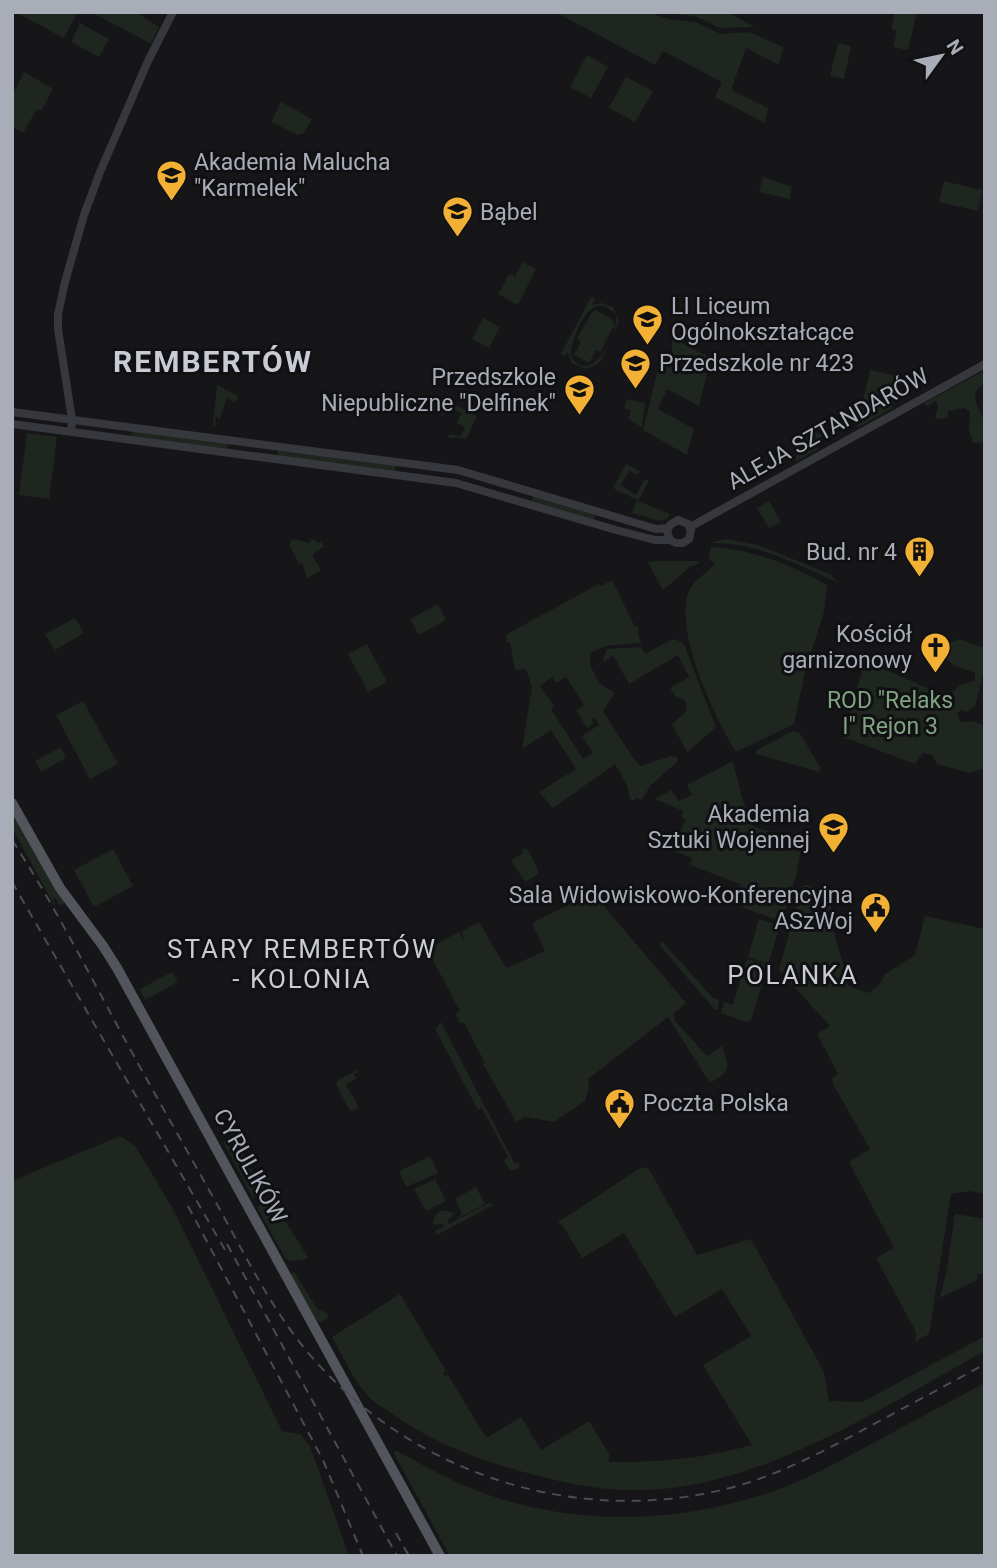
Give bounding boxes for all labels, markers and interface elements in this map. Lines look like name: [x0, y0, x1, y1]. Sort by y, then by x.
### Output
north arrow: [906, 21, 976, 91]
text: N: [942, 35, 968, 59]
place label: Akademia Malucha "Karmelek": [194, 149, 390, 202]
school or university icon: Akademia Malucha "Karmelek": [154, 158, 188, 202]
school or university icon: Bąbel: [440, 195, 474, 239]
place label: Bąbel: [480, 199, 538, 226]
place label: LI Liceum Ogólnokształcące: [671, 293, 854, 346]
school or university icon: LI Liceum Ogólnokształcące: [631, 302, 665, 346]
district label: REMBERTÓW: [113, 344, 313, 379]
school or university icon: Przedszkole nr 423: [619, 346, 653, 390]
place label: Przedszkole nr 423: [659, 350, 854, 377]
street label: ALEJA SZTANDARÓW: [722, 362, 933, 495]
place label: Przedszkole Niepubliczne "Delfinek": [321, 364, 556, 417]
school or university icon: Przedszkole Niepubliczne "Delfinek": [562, 373, 596, 417]
building icon: Bud. nr 4: [903, 535, 937, 579]
place label: Bud. nr 4: [806, 539, 897, 566]
place label: Kościół garnizonowy: [782, 621, 912, 674]
church icon: Kościół garnizonowy: [918, 630, 952, 674]
park label: ROD "Relaks I" Rejon 3: [827, 687, 953, 740]
place label: Akademia Sztuki Wojennej: [648, 801, 810, 854]
school or university icon: Akademia Sztuki Wojennej: [816, 810, 850, 854]
place label: Sala Widowiskowo-Konferencyjna ASzWoj: [509, 882, 853, 935]
public building icon: Sala Widowiskowo-Konferencyjna ASzWoj: [859, 891, 893, 935]
district label: STARY REMBERTÓW - KOLONIA: [167, 934, 437, 994]
district label: POLANKA: [727, 960, 859, 990]
public building icon: Poczta Polska: [603, 1086, 637, 1130]
place label: Poczta Polska: [643, 1090, 789, 1117]
street label: CYRULIKÓW: [207, 1104, 293, 1228]

